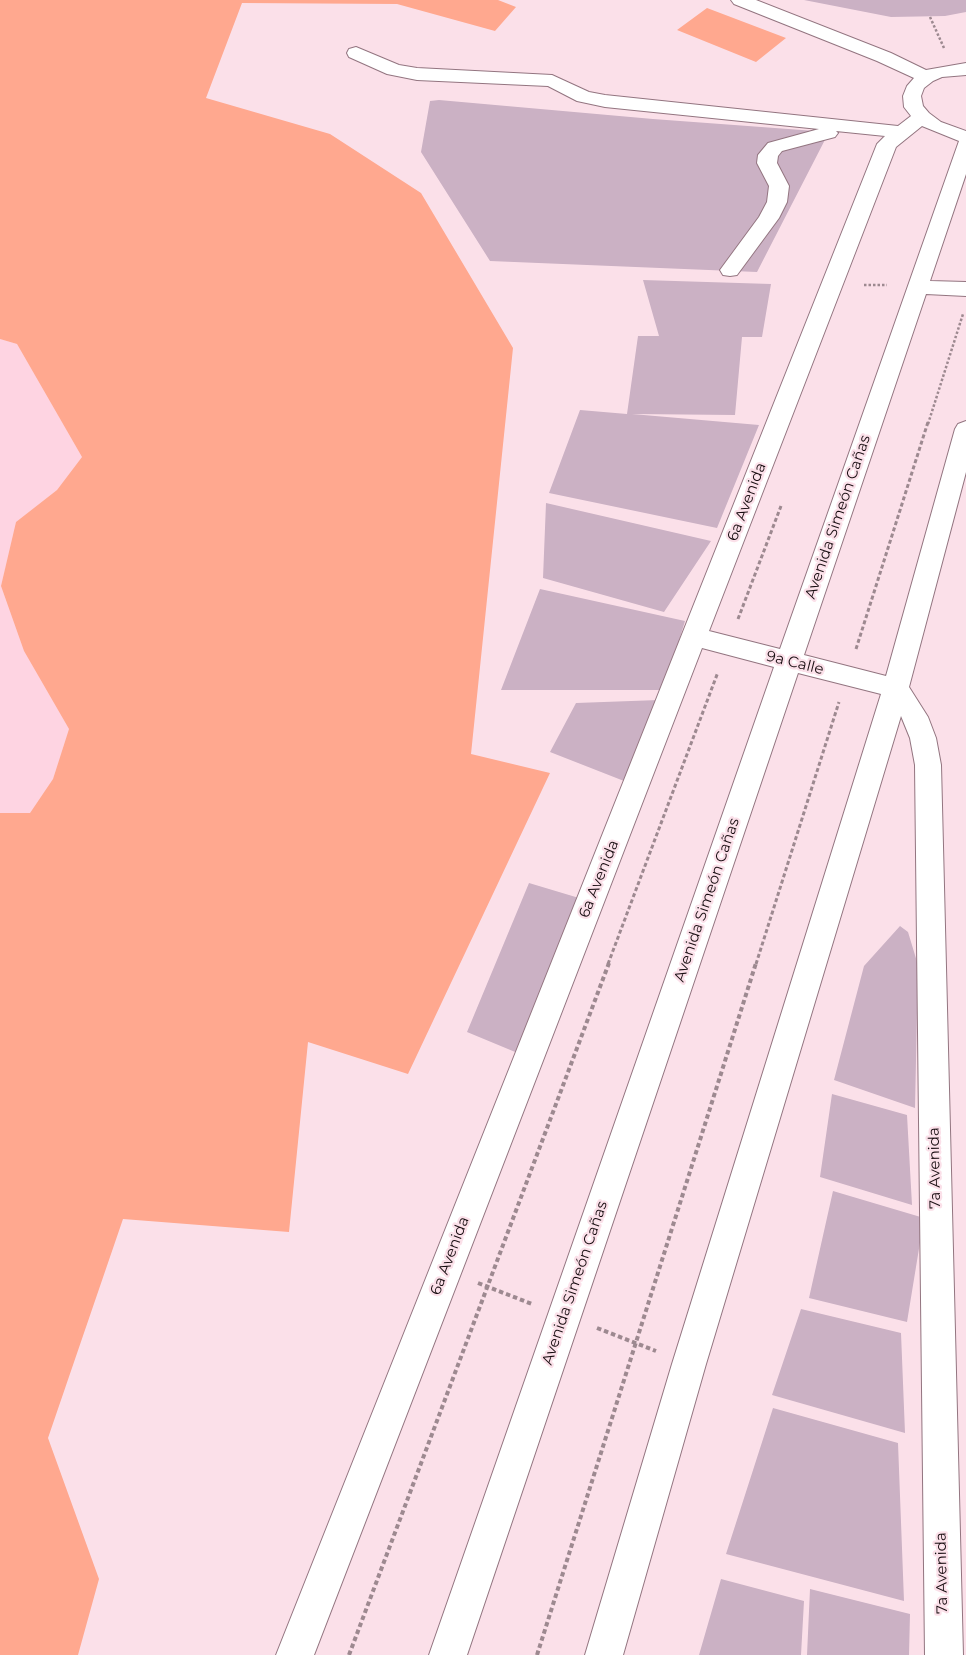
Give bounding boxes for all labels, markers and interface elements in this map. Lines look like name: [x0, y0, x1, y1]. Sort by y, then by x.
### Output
street label: Avenida Simeón Cañas: [802, 433, 874, 601]
street label: 6a Avenida: [724, 460, 770, 544]
street label: 9a Calle: [764, 647, 826, 679]
street label: Avenida Simeón Cañas: [671, 816, 743, 984]
street label: 6a Avenida: [575, 837, 623, 921]
street label: 7a Avenida: [925, 1127, 945, 1209]
street label: Avenida Simeón Cañas: [539, 1199, 611, 1367]
street label: 6a Avenida: [427, 1214, 473, 1298]
street label: 7a Avenida: [932, 1532, 952, 1614]

